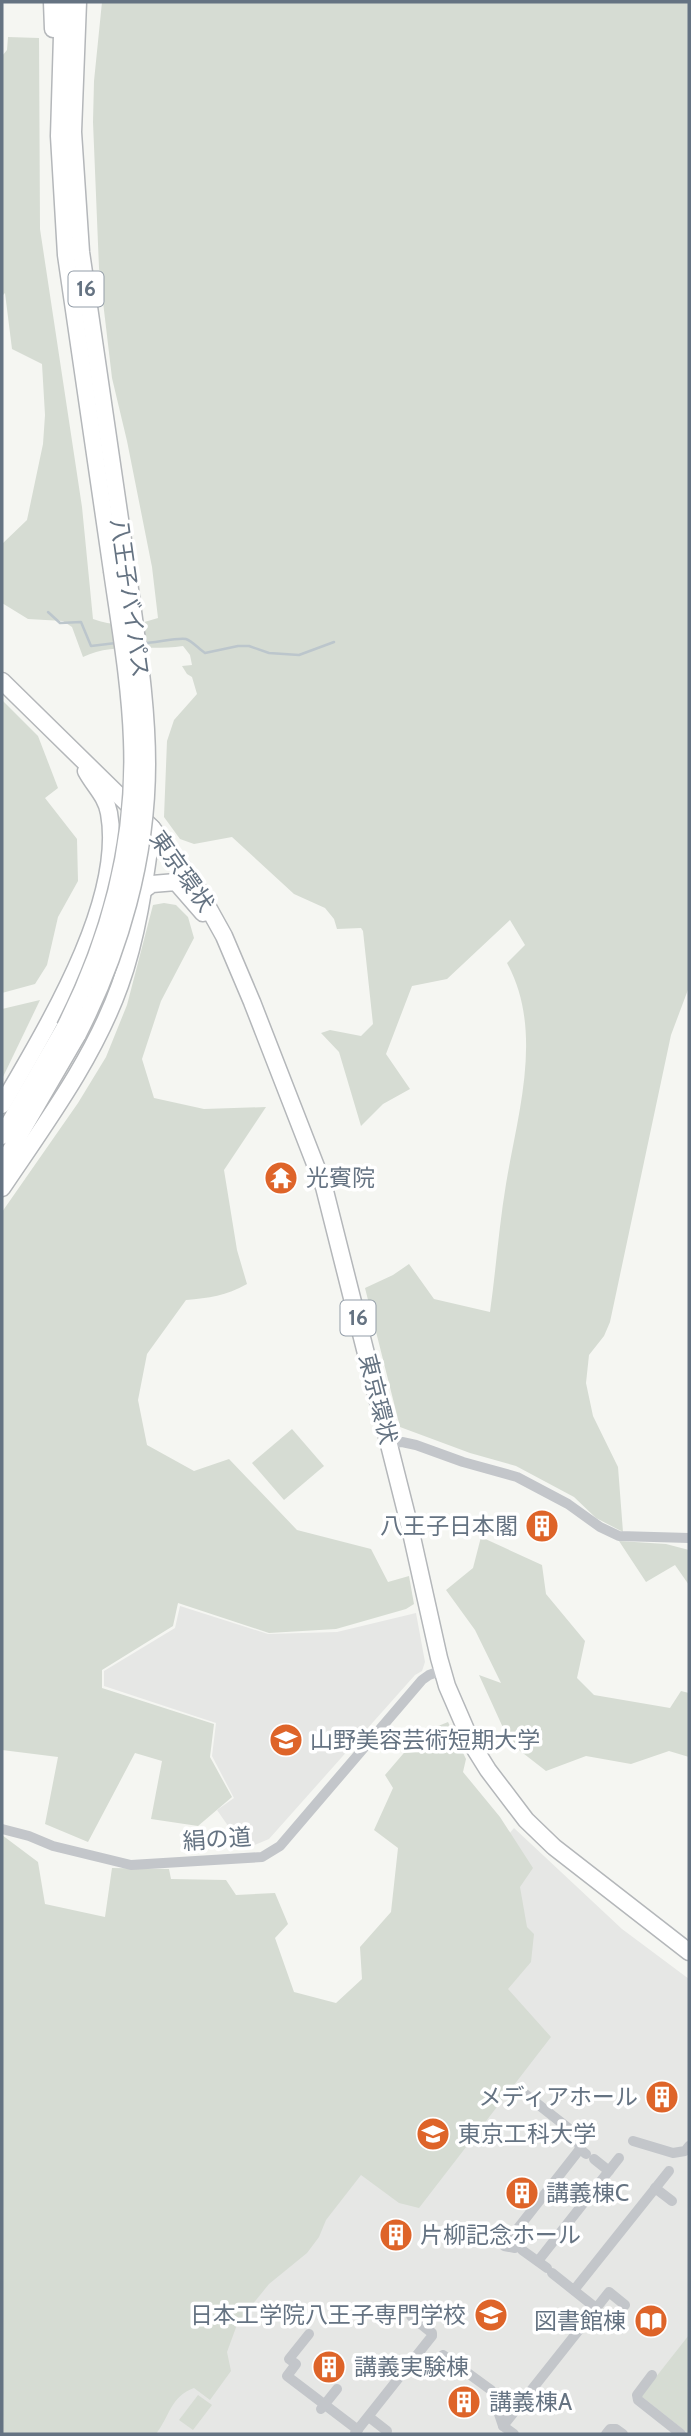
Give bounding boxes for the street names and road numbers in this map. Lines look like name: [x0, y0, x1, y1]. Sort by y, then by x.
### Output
road number: 16: [68, 272, 104, 306]
street label: 八王子バイパス: [105, 517, 155, 679]
street label: 東京環状: [144, 825, 220, 917]
road number: 16: [340, 1300, 376, 1336]
street label: 東京環状: [353, 1351, 403, 1447]
street label: 絹の道: [182, 1823, 252, 1855]

